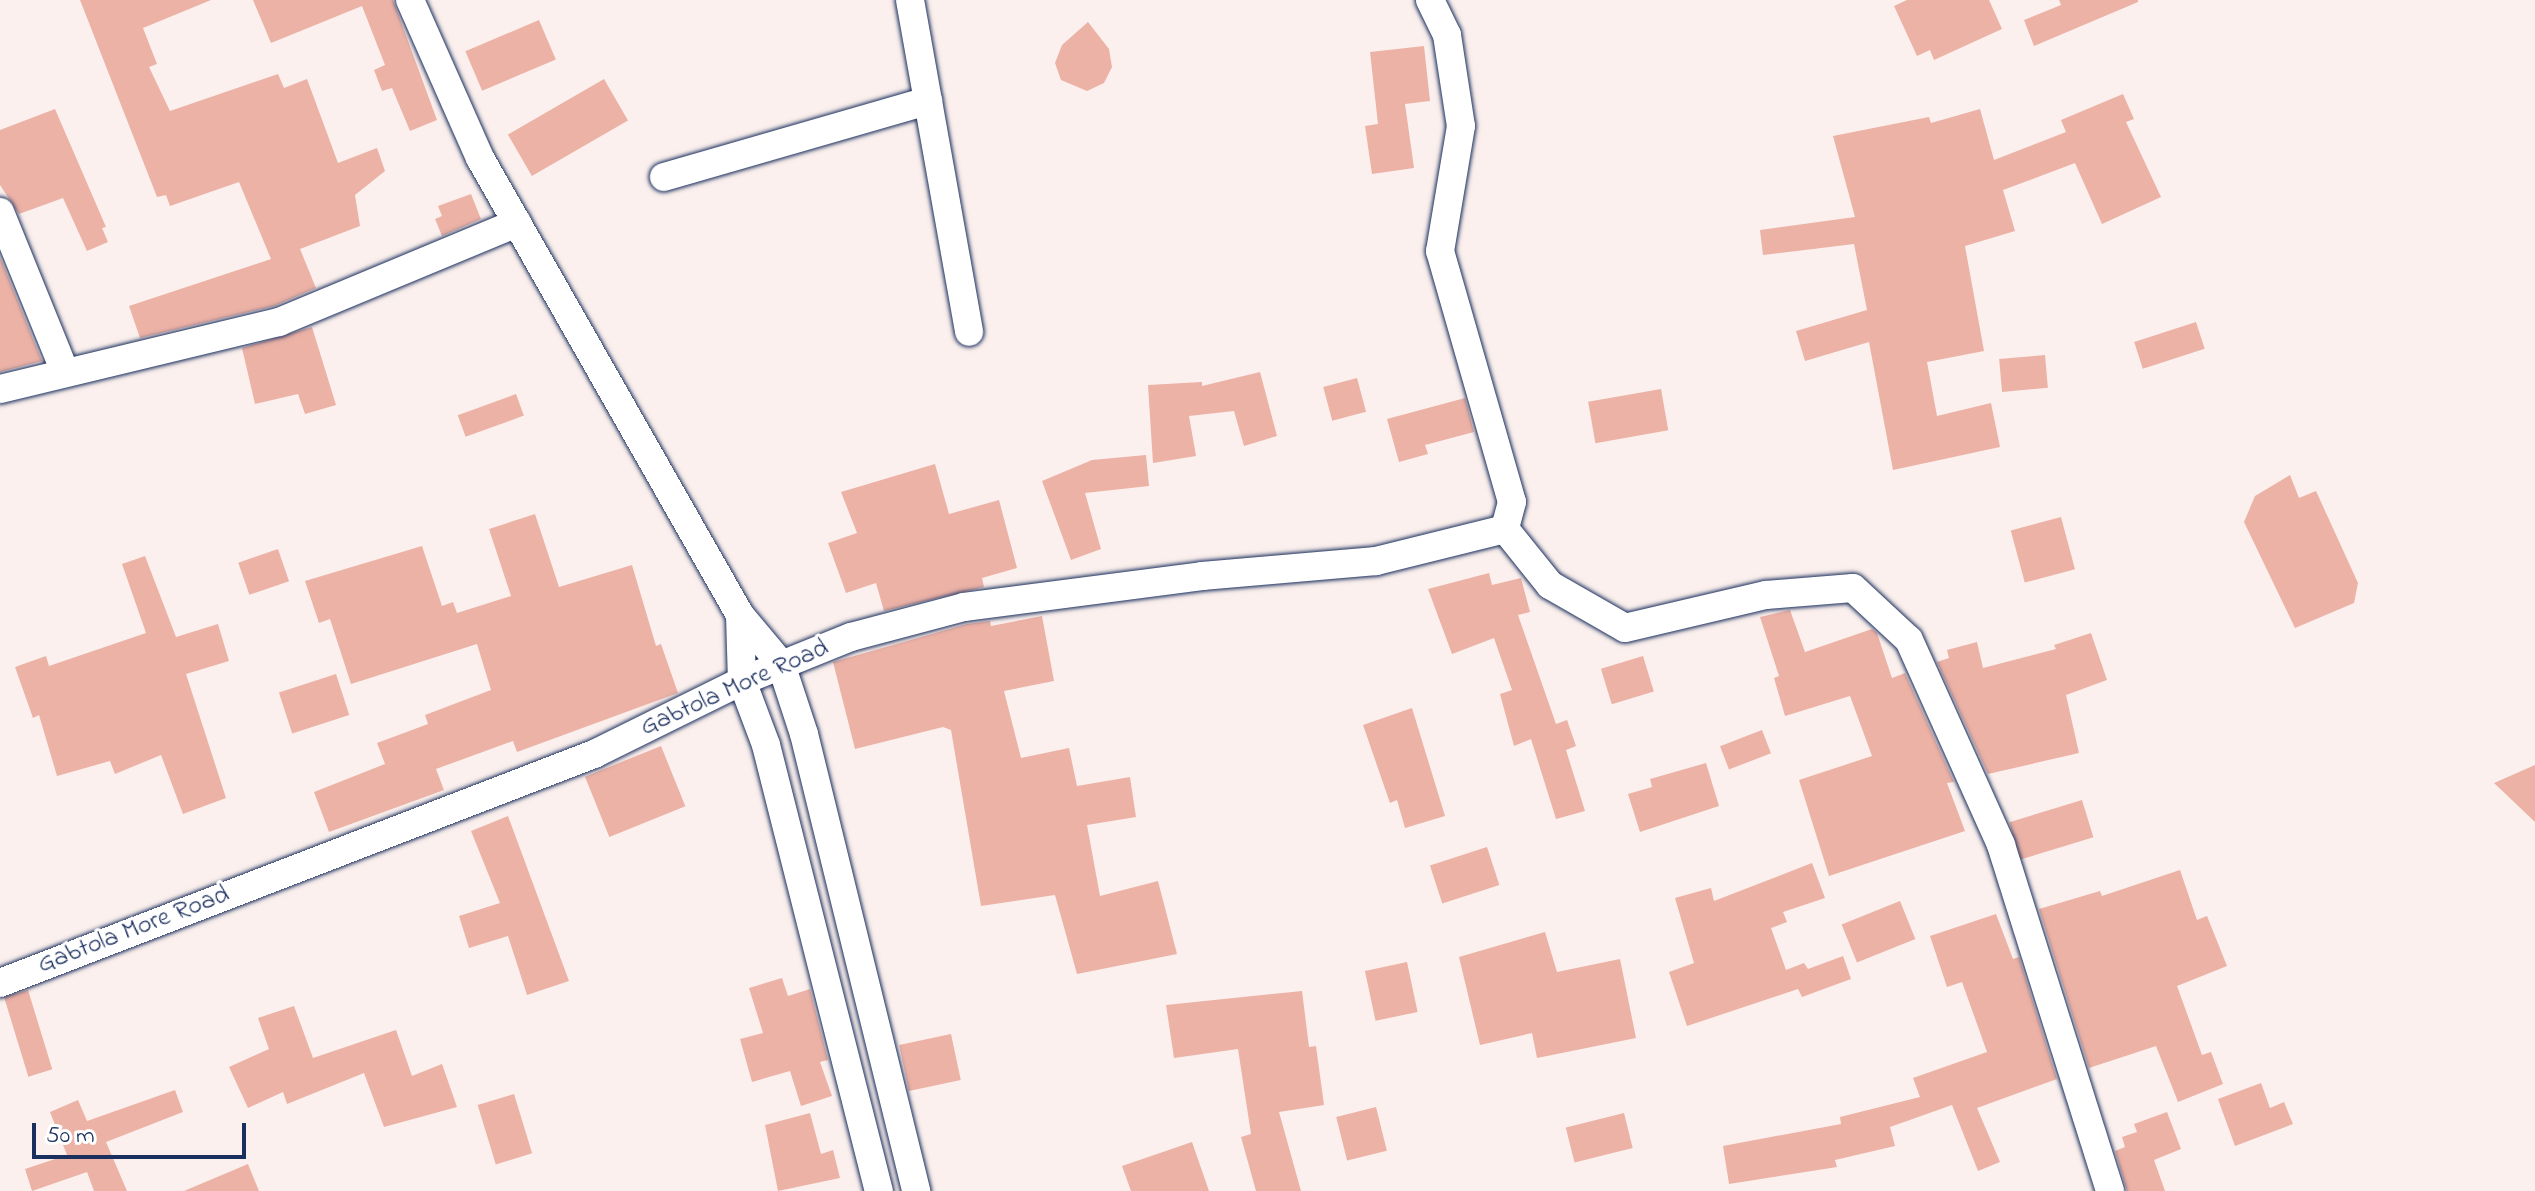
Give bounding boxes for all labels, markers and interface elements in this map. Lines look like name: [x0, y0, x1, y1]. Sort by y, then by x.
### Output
street label: Gabtola More Road: [636, 634, 834, 744]
street label: Gabtola More Road: [34, 880, 234, 982]
scale bar: [36, 1107, 250, 1157]
text: 50 m: [46, 1119, 95, 1154]

